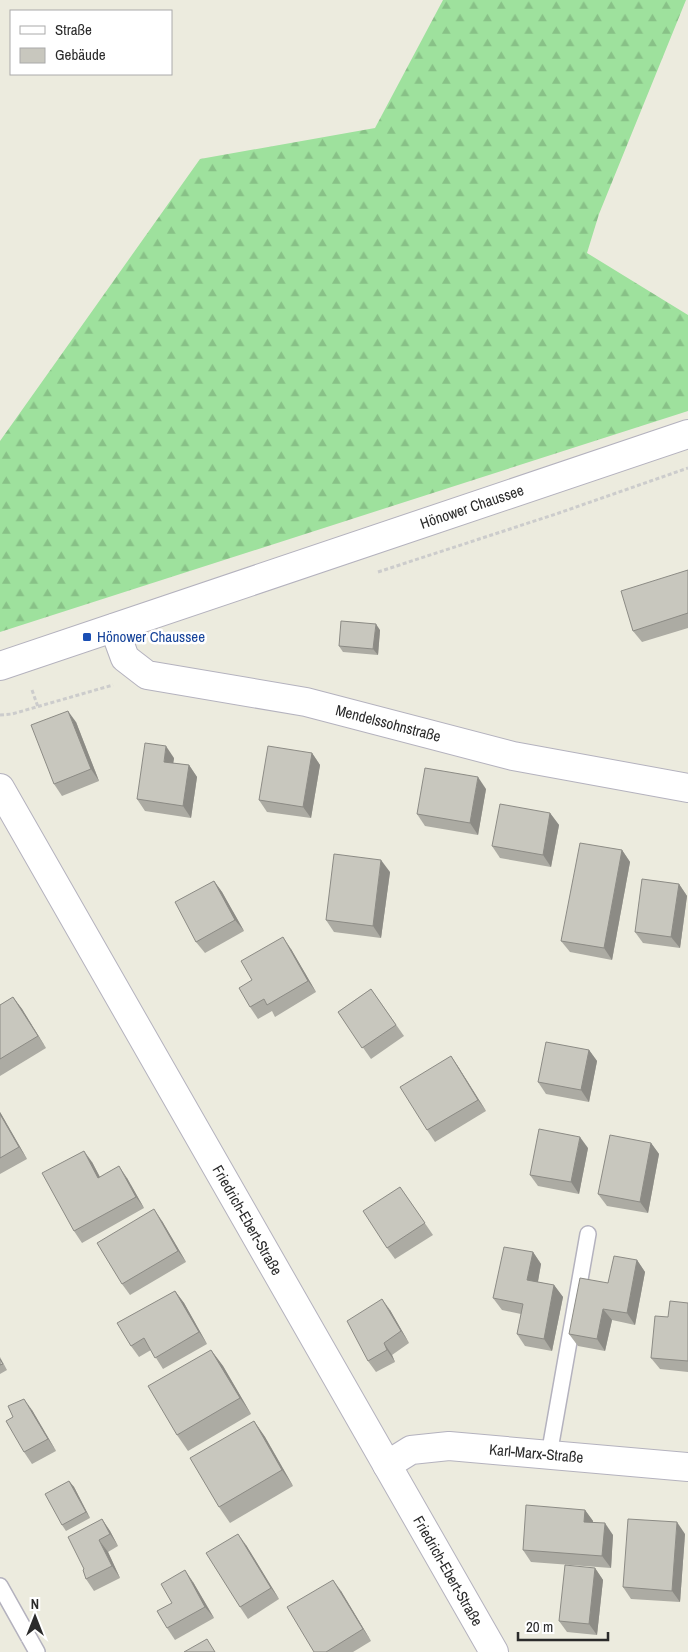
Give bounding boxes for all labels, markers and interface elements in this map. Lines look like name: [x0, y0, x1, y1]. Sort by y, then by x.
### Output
legend: [10, 10, 172, 75]
text: Straße: [55, 19, 92, 40]
text: Gebäude: [55, 44, 106, 65]
street label: Hönower Chaussee: [417, 479, 526, 534]
place label: Hönower Chaussee: [97, 626, 205, 647]
marker: Hönower Chaussee: [81, 631, 93, 643]
street label: Mendelssohnstraße: [333, 699, 443, 747]
street label: Friedrich-Ebert-Straße: [208, 1161, 288, 1279]
street label: Karl-Marx-Straße: [488, 1439, 584, 1468]
street label: Friedrich-Ebert-Straße: [408, 1512, 488, 1630]
north arrow: [10, 1592, 60, 1642]
text: N: [31, 1595, 39, 1613]
scale bar: [518, 1610, 608, 1642]
text: 20 m: [526, 1616, 553, 1637]

